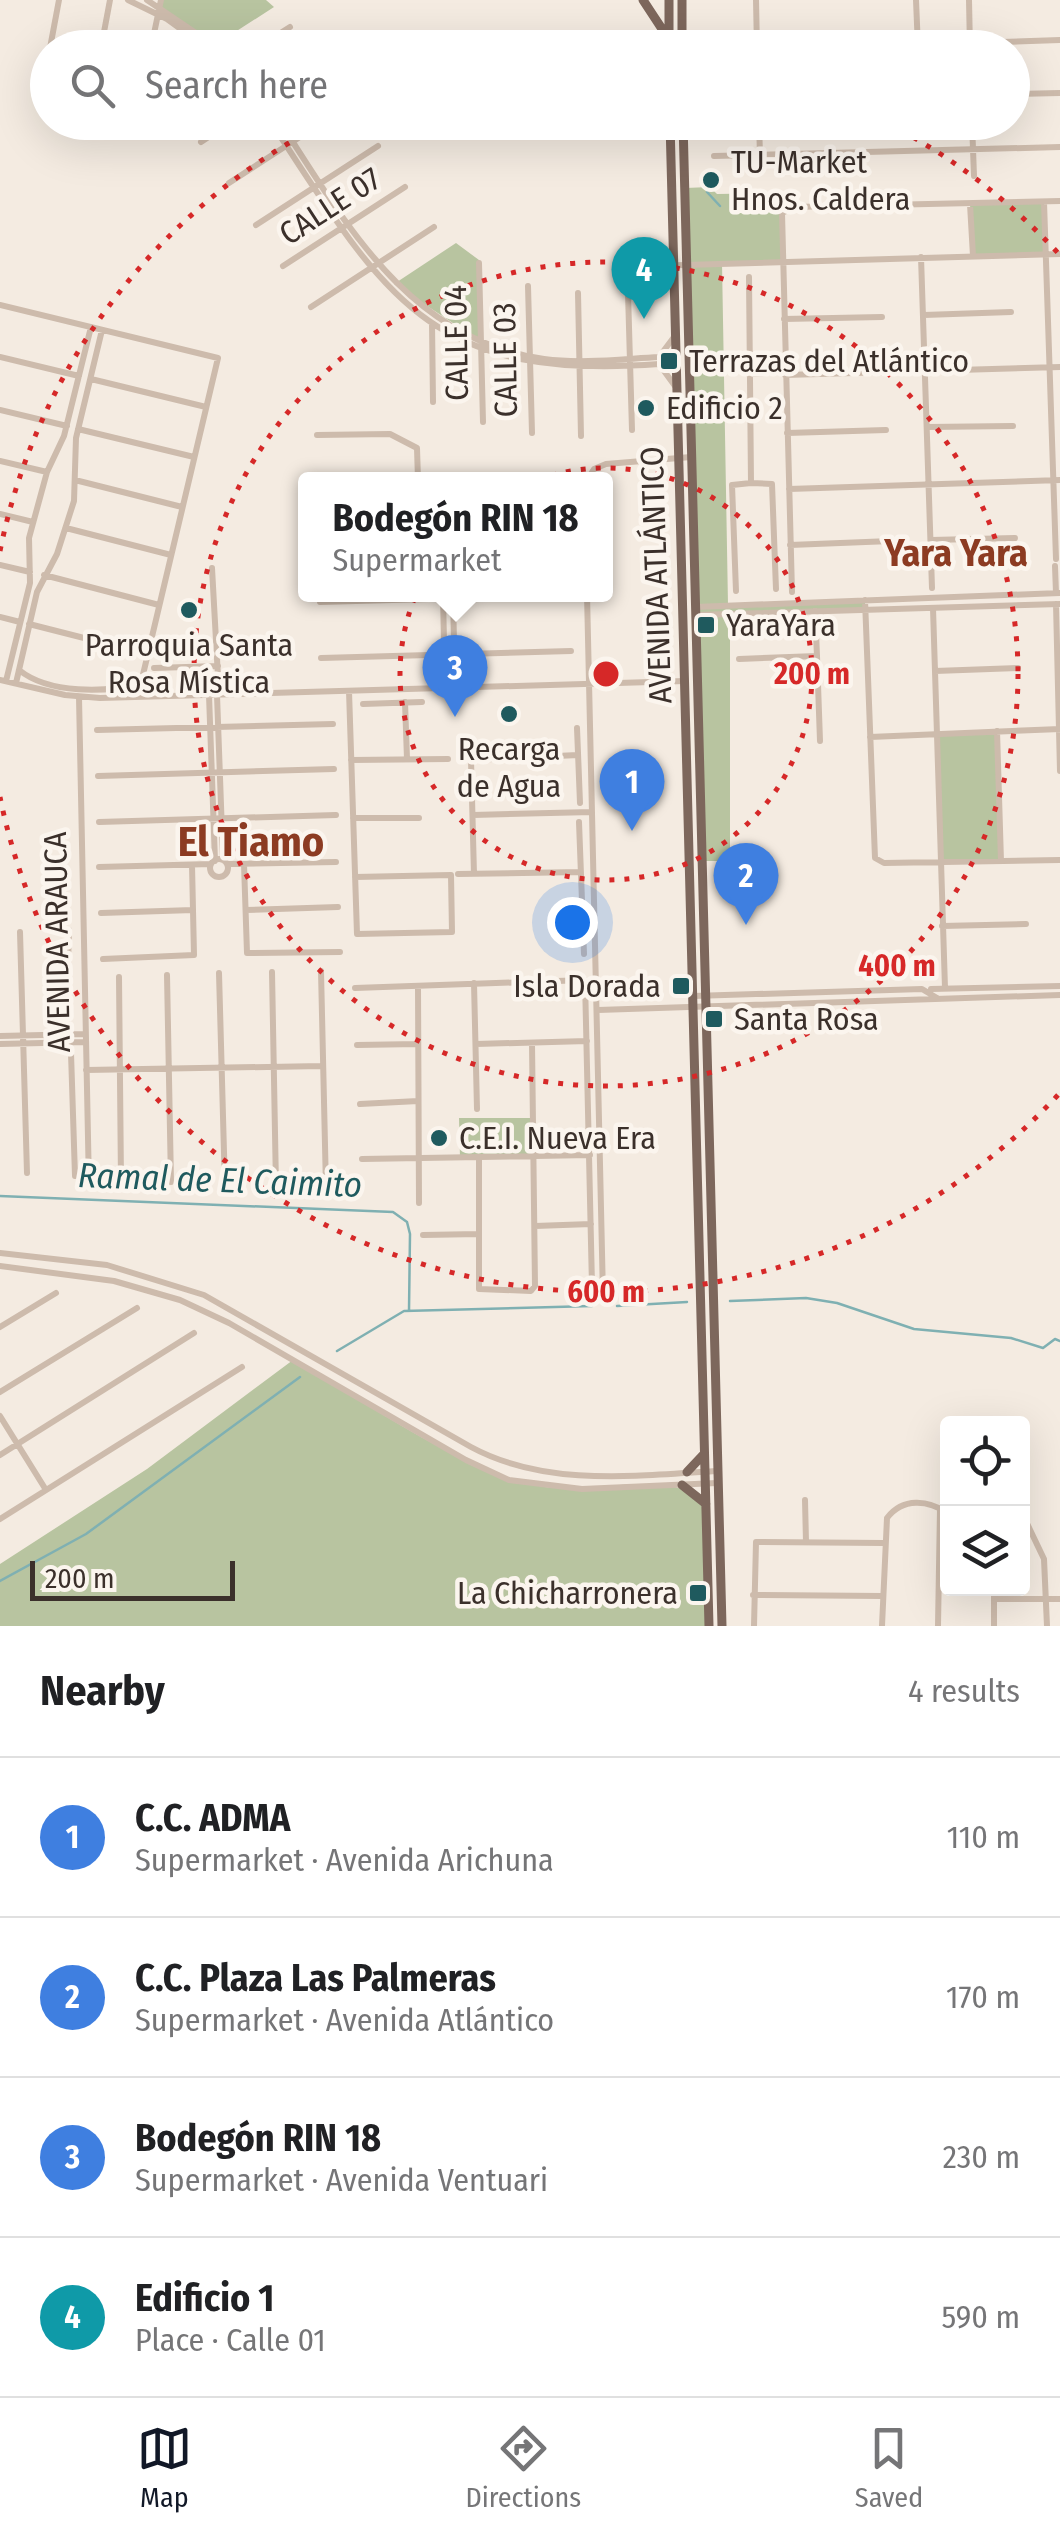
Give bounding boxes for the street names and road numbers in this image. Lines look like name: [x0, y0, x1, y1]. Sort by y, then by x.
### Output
street label: CALLE 07: [272, 159, 388, 253]
street label: CALLE 04: [436, 285, 476, 401]
street label: CALLE 03: [485, 302, 525, 418]
street label: AVENIDA ATLÁNTICO: [633, 446, 679, 704]
street label: AVENIDA ARAUCA: [36, 831, 78, 1053]

